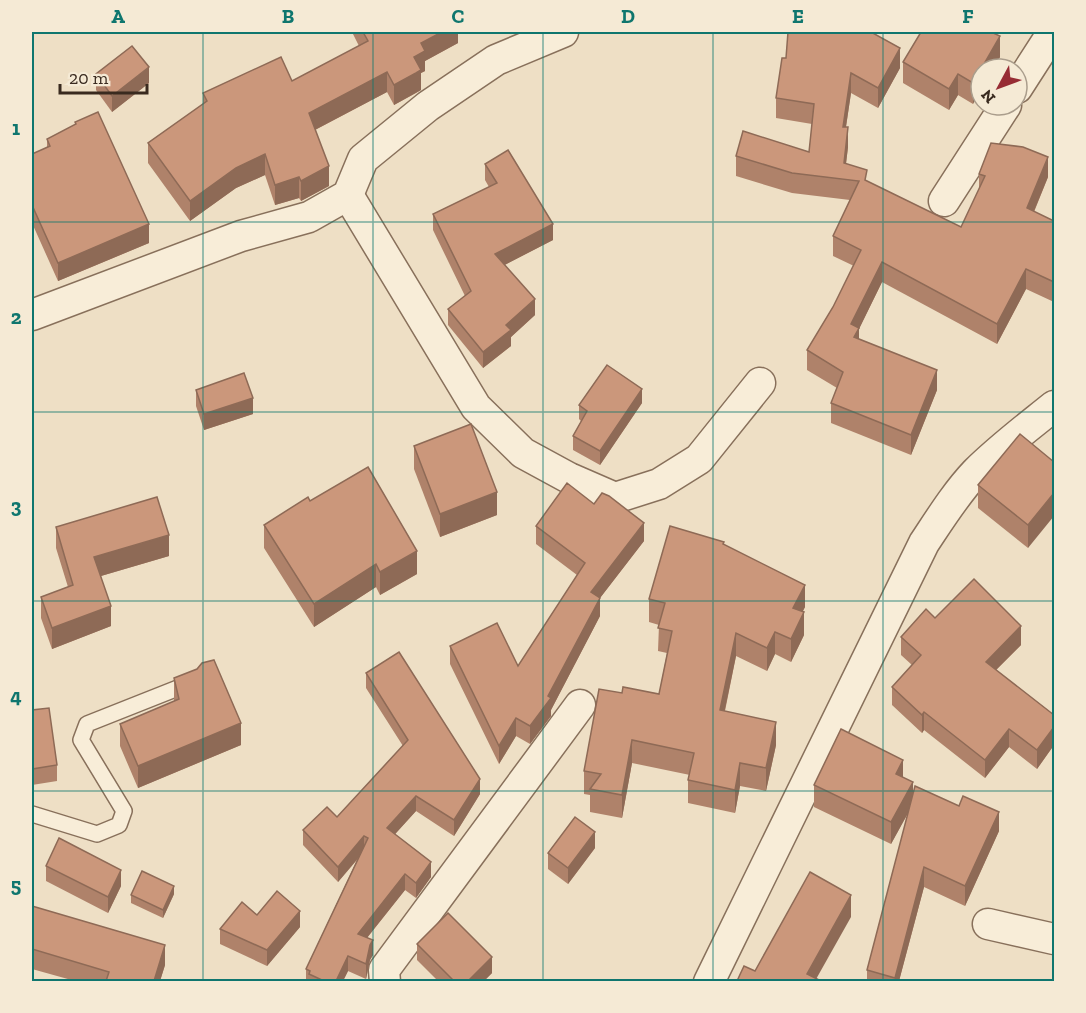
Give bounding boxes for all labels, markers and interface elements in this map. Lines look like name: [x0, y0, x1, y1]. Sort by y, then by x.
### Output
text: A: [111, 4, 125, 28]
text: B: [282, 4, 294, 28]
text: C: [452, 4, 465, 28]
text: D: [621, 4, 635, 28]
text: E: [792, 4, 804, 28]
text: F: [962, 4, 974, 28]
scale bar: [60, 57, 147, 95]
north arrow: [969, 57, 1029, 117]
text: 20 m: [69, 67, 109, 89]
text: N: [977, 86, 999, 107]
text: 1: [12, 116, 20, 140]
text: 2: [11, 305, 22, 329]
text: 3: [11, 494, 22, 518]
text: 4: [10, 684, 22, 708]
text: 5: [11, 873, 21, 897]

